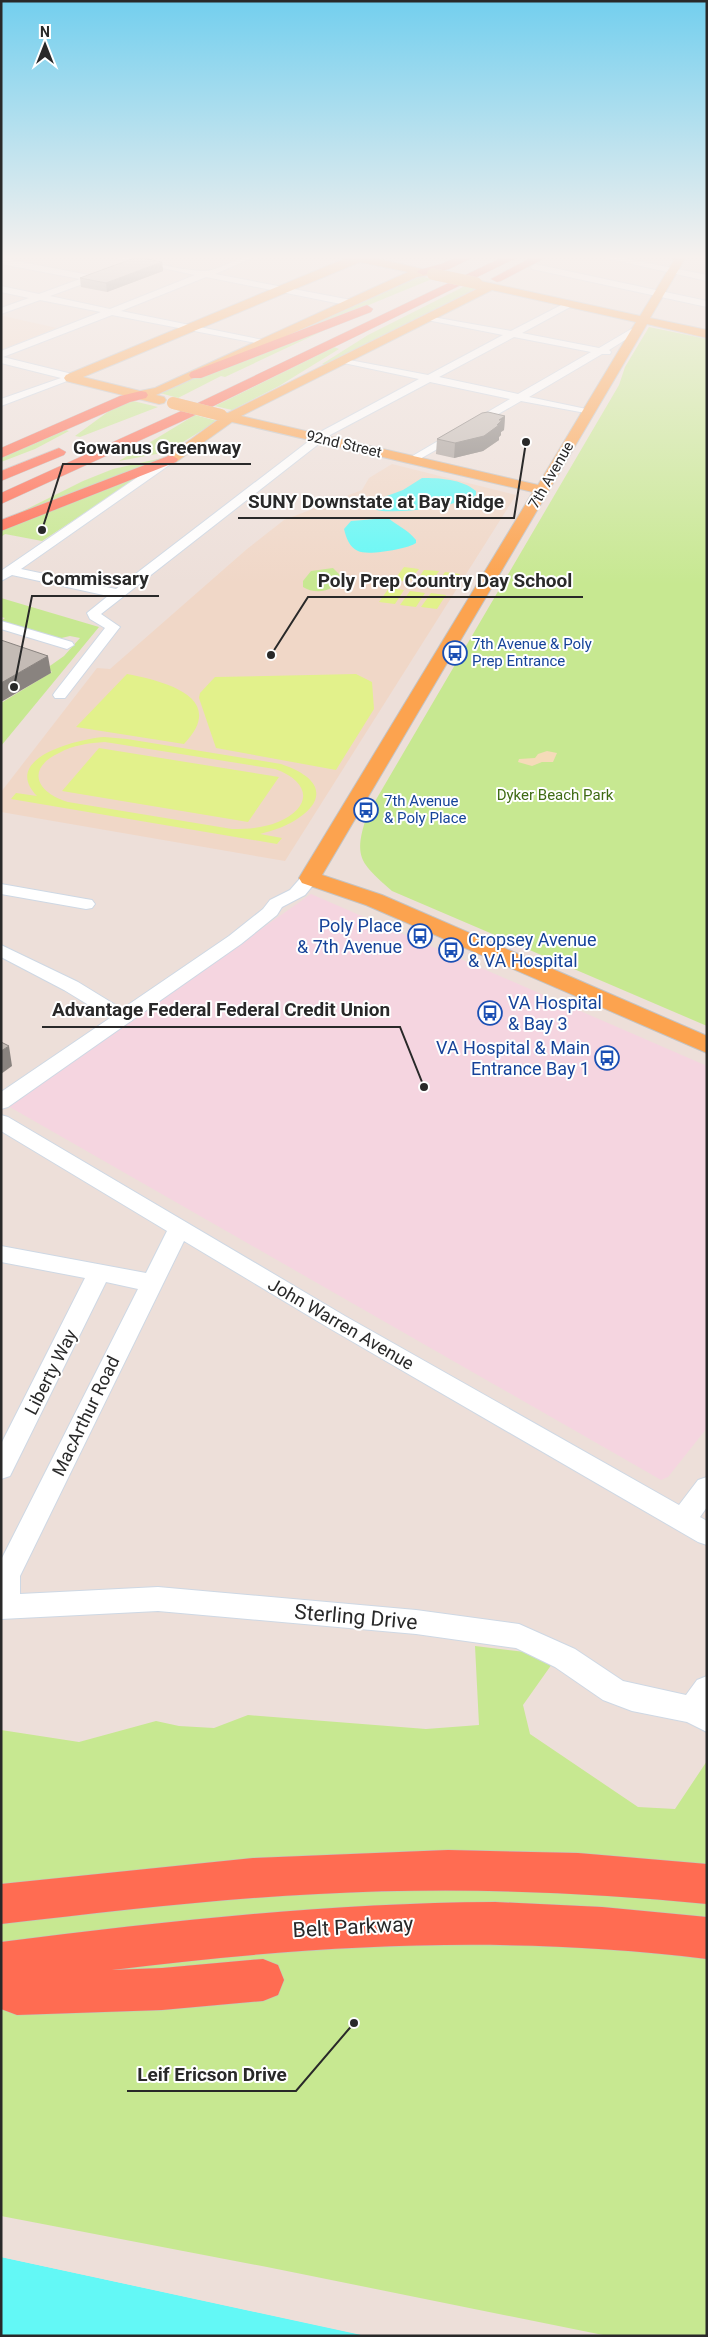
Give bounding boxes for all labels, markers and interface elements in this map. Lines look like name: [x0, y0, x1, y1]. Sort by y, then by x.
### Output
north arrow: [20, 20, 70, 70]
text: N: [40, 24, 50, 40]
street label: 92nd Street: [305, 427, 384, 461]
callout: Gowanus Greenway: [63, 430, 251, 464]
text: Gowanus Greenway: [73, 436, 241, 459]
street label: 7th Avenue: [525, 438, 577, 512]
callout: SUNY Downstate at Bay Ridge: [238, 484, 514, 518]
text: SUNY Downstate at Bay Ridge: [248, 490, 504, 513]
callout: Commissary: [32, 562, 159, 596]
callout: Poly Prep Country Day School: [308, 563, 583, 597]
text: Commissary: [41, 567, 149, 590]
text: Poly Prep Country Day School: [318, 569, 572, 592]
place label: 7th Avenue & Poly Prep Entrance: [472, 635, 592, 670]
bus stop icon: 7th Avenue & Poly Prep Entrance: [442, 640, 468, 666]
park label: Dyker Beach Park: [497, 786, 614, 804]
place label: 7th Avenue & Poly Place: [384, 792, 467, 827]
bus stop icon: 7th Avenue & Poly Place: [353, 797, 379, 823]
place label: Poly Place & 7th Avenue: [297, 915, 402, 957]
bus stop icon: Poly Place & 7th Avenue: [407, 923, 433, 949]
place label: Cropsey Avenue & VA Hospital: [468, 929, 597, 971]
bus stop icon: Cropsey Avenue & VA Hospital: [438, 937, 464, 963]
place label: VA Hospital & Bay 3: [508, 992, 602, 1034]
callout: Advantage Federal Federal Credit Union: [42, 993, 400, 1027]
text: Advantage Federal Federal Credit Union: [52, 998, 390, 1021]
bus stop icon: VA Hospital & Bay 3: [477, 1000, 503, 1026]
place label: VA Hospital & Main Entrance Bay 1: [436, 1037, 590, 1079]
bus stop icon: VA Hospital & Main Entrance Bay 1: [594, 1045, 620, 1071]
street label: John Warren Avenue: [265, 1273, 418, 1374]
street label: Liberty Way: [20, 1325, 81, 1418]
street label: MacArthur Road: [47, 1352, 124, 1479]
street label: Sterling Drive: [293, 1600, 419, 1634]
street label: Belt Parkway: [292, 1912, 414, 1942]
callout: Leif Ericson Drive: [127, 2057, 296, 2091]
text: Leif Ericson Drive: [137, 2063, 287, 2086]

